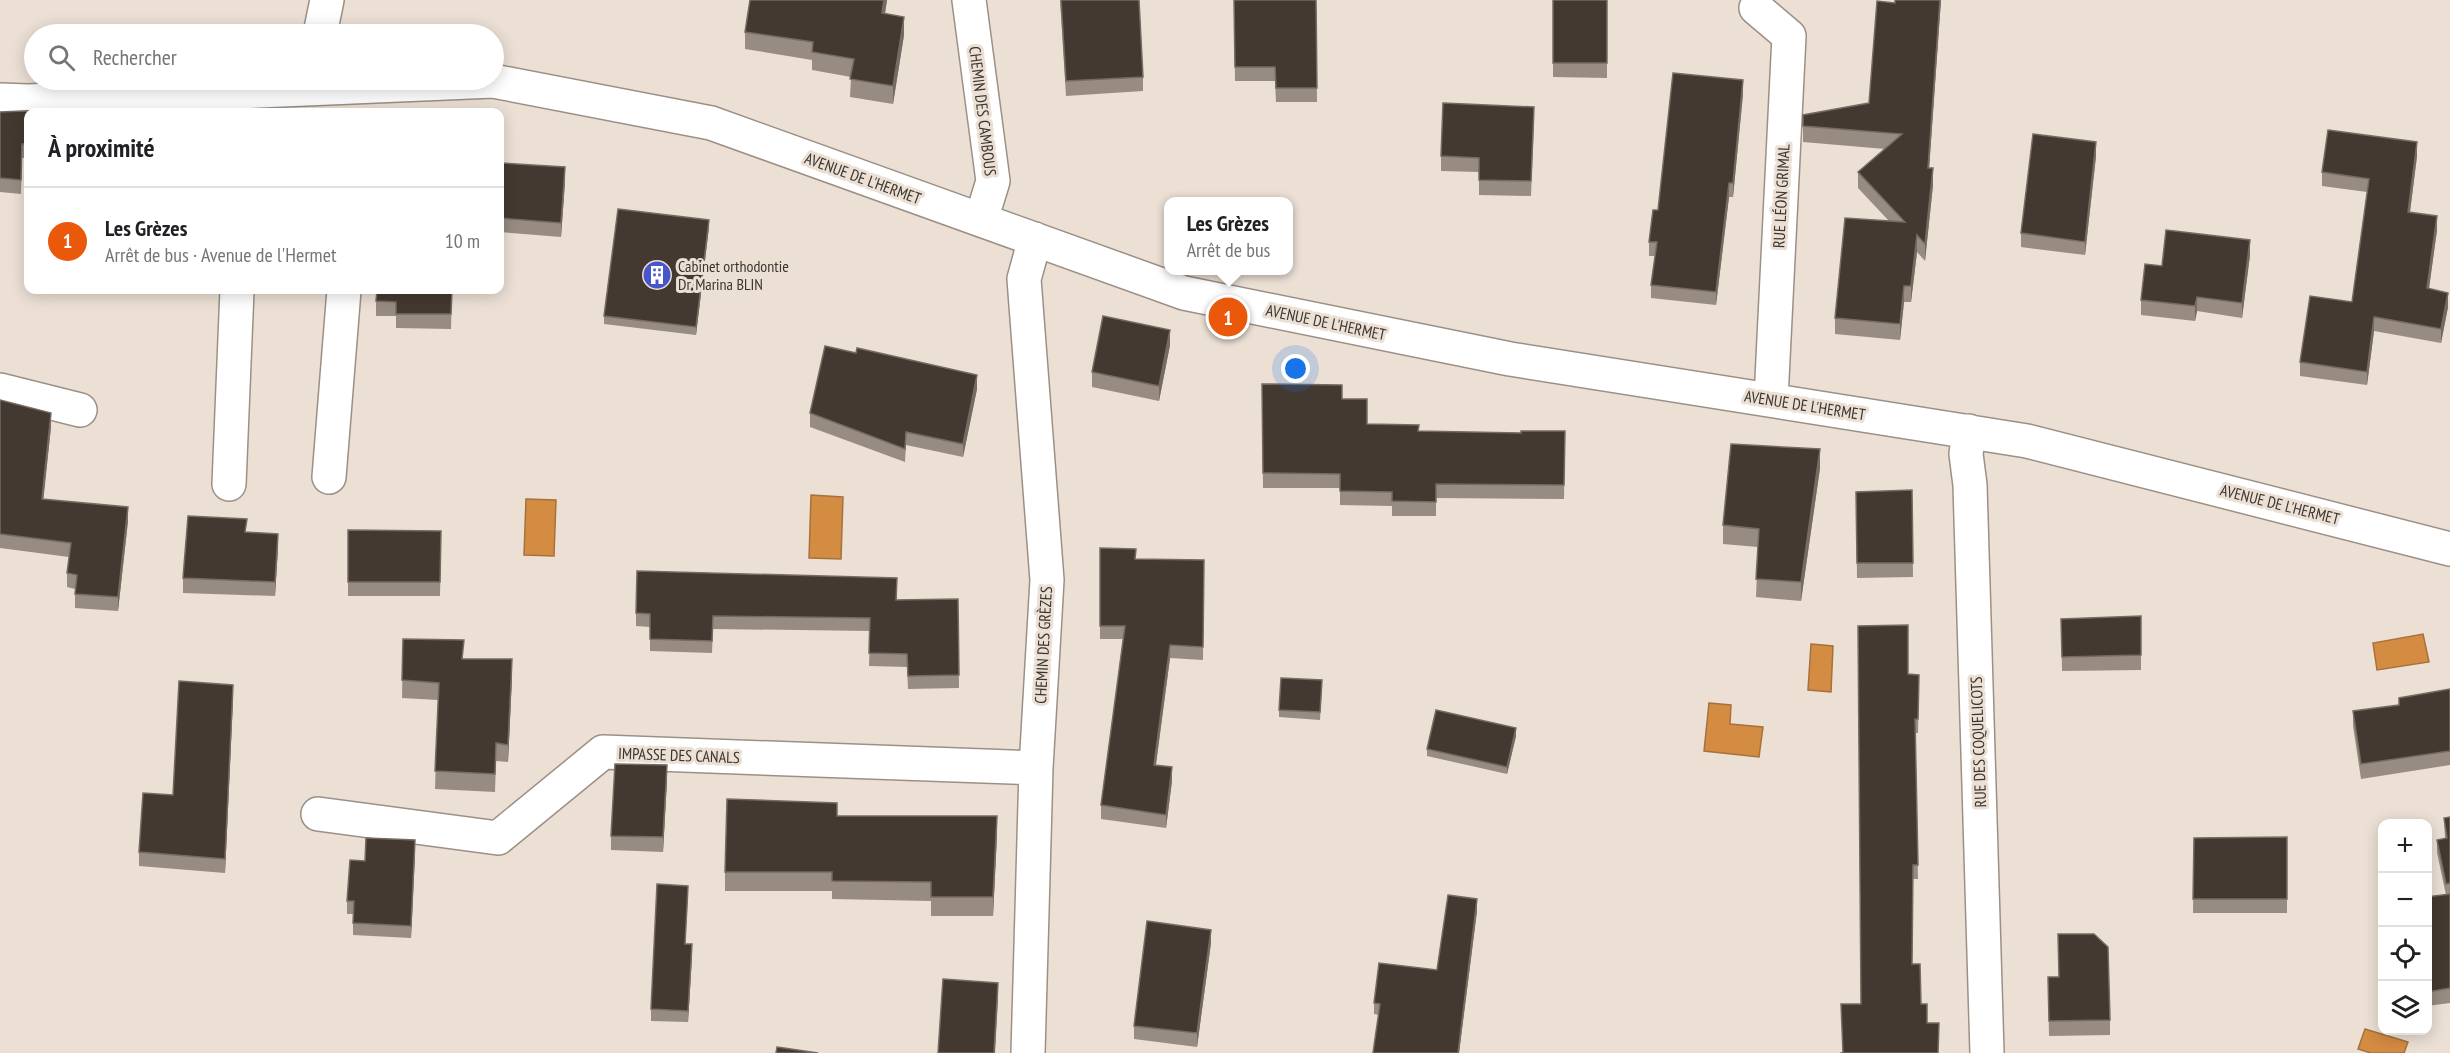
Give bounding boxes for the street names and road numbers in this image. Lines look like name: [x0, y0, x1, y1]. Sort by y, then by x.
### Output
street label: CHEMIN DES CAMBOUS: [965, 45, 1001, 177]
street label: RUE LÉON GRIMAL: [1768, 143, 1794, 249]
street label: AVENUE DE L'HERMET: [802, 148, 924, 208]
street label: AVENUE DE L'HERMET: [1264, 300, 1388, 344]
street label: AVENUE DE L'HERMET: [1743, 386, 1867, 424]
street label: AVENUE DE L'HERMET: [2218, 480, 2342, 528]
street label: CHEMIN DES GRÈZES: [1030, 586, 1056, 704]
street label: RUE DES COQUELICOTS: [1966, 676, 1990, 808]
street label: IMPASSE DES CANALS: [618, 743, 740, 767]

